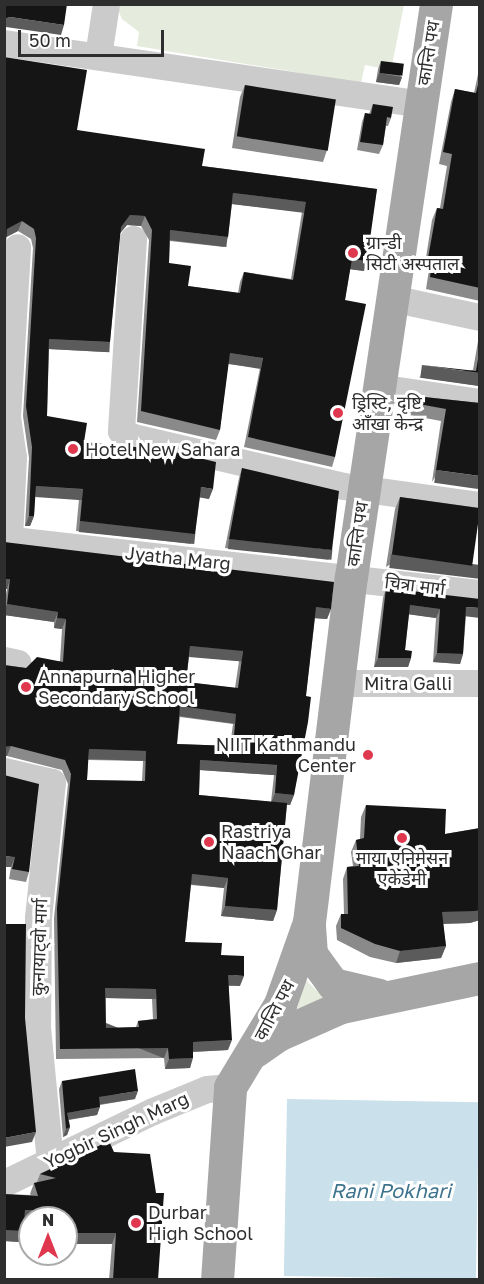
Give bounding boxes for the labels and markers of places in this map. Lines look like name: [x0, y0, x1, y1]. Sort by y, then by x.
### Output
place label: ग्रान्डी सिटी अस्पताल: [366, 232, 459, 274]
marker: ग्रान्डी सिटी अस्पताल: [344, 244, 362, 262]
place label: ड्रिस्टि, दृष्टि आँखा केन्द्र: [352, 392, 423, 434]
marker: ड्रिस्टि, दृष्टि आँखा केन्द्र: [329, 404, 347, 422]
place label: Hotel New Sahara: [85, 438, 240, 460]
marker: Hotel New Sahara: [66, 442, 80, 456]
place label: Annapurna Higher Secondary School: [38, 666, 195, 708]
marker: Annapurna Higher Secondary School: [19, 680, 33, 694]
place label: NIIT Kathmandu Center: [216, 734, 356, 777]
marker: NIIT Kathmandu Center: [361, 748, 375, 762]
place label: Rastriya Naach Ghar: [221, 821, 321, 864]
marker: माया एनिमेसन एकेडेमी: [395, 831, 409, 845]
marker: Rastriya Naach Ghar: [202, 835, 216, 849]
place label: माया एनिमेसन एकेडेमी: [356, 847, 448, 890]
place label: Durbar High School: [148, 1202, 253, 1244]
marker: Durbar High School: [129, 1216, 143, 1230]

